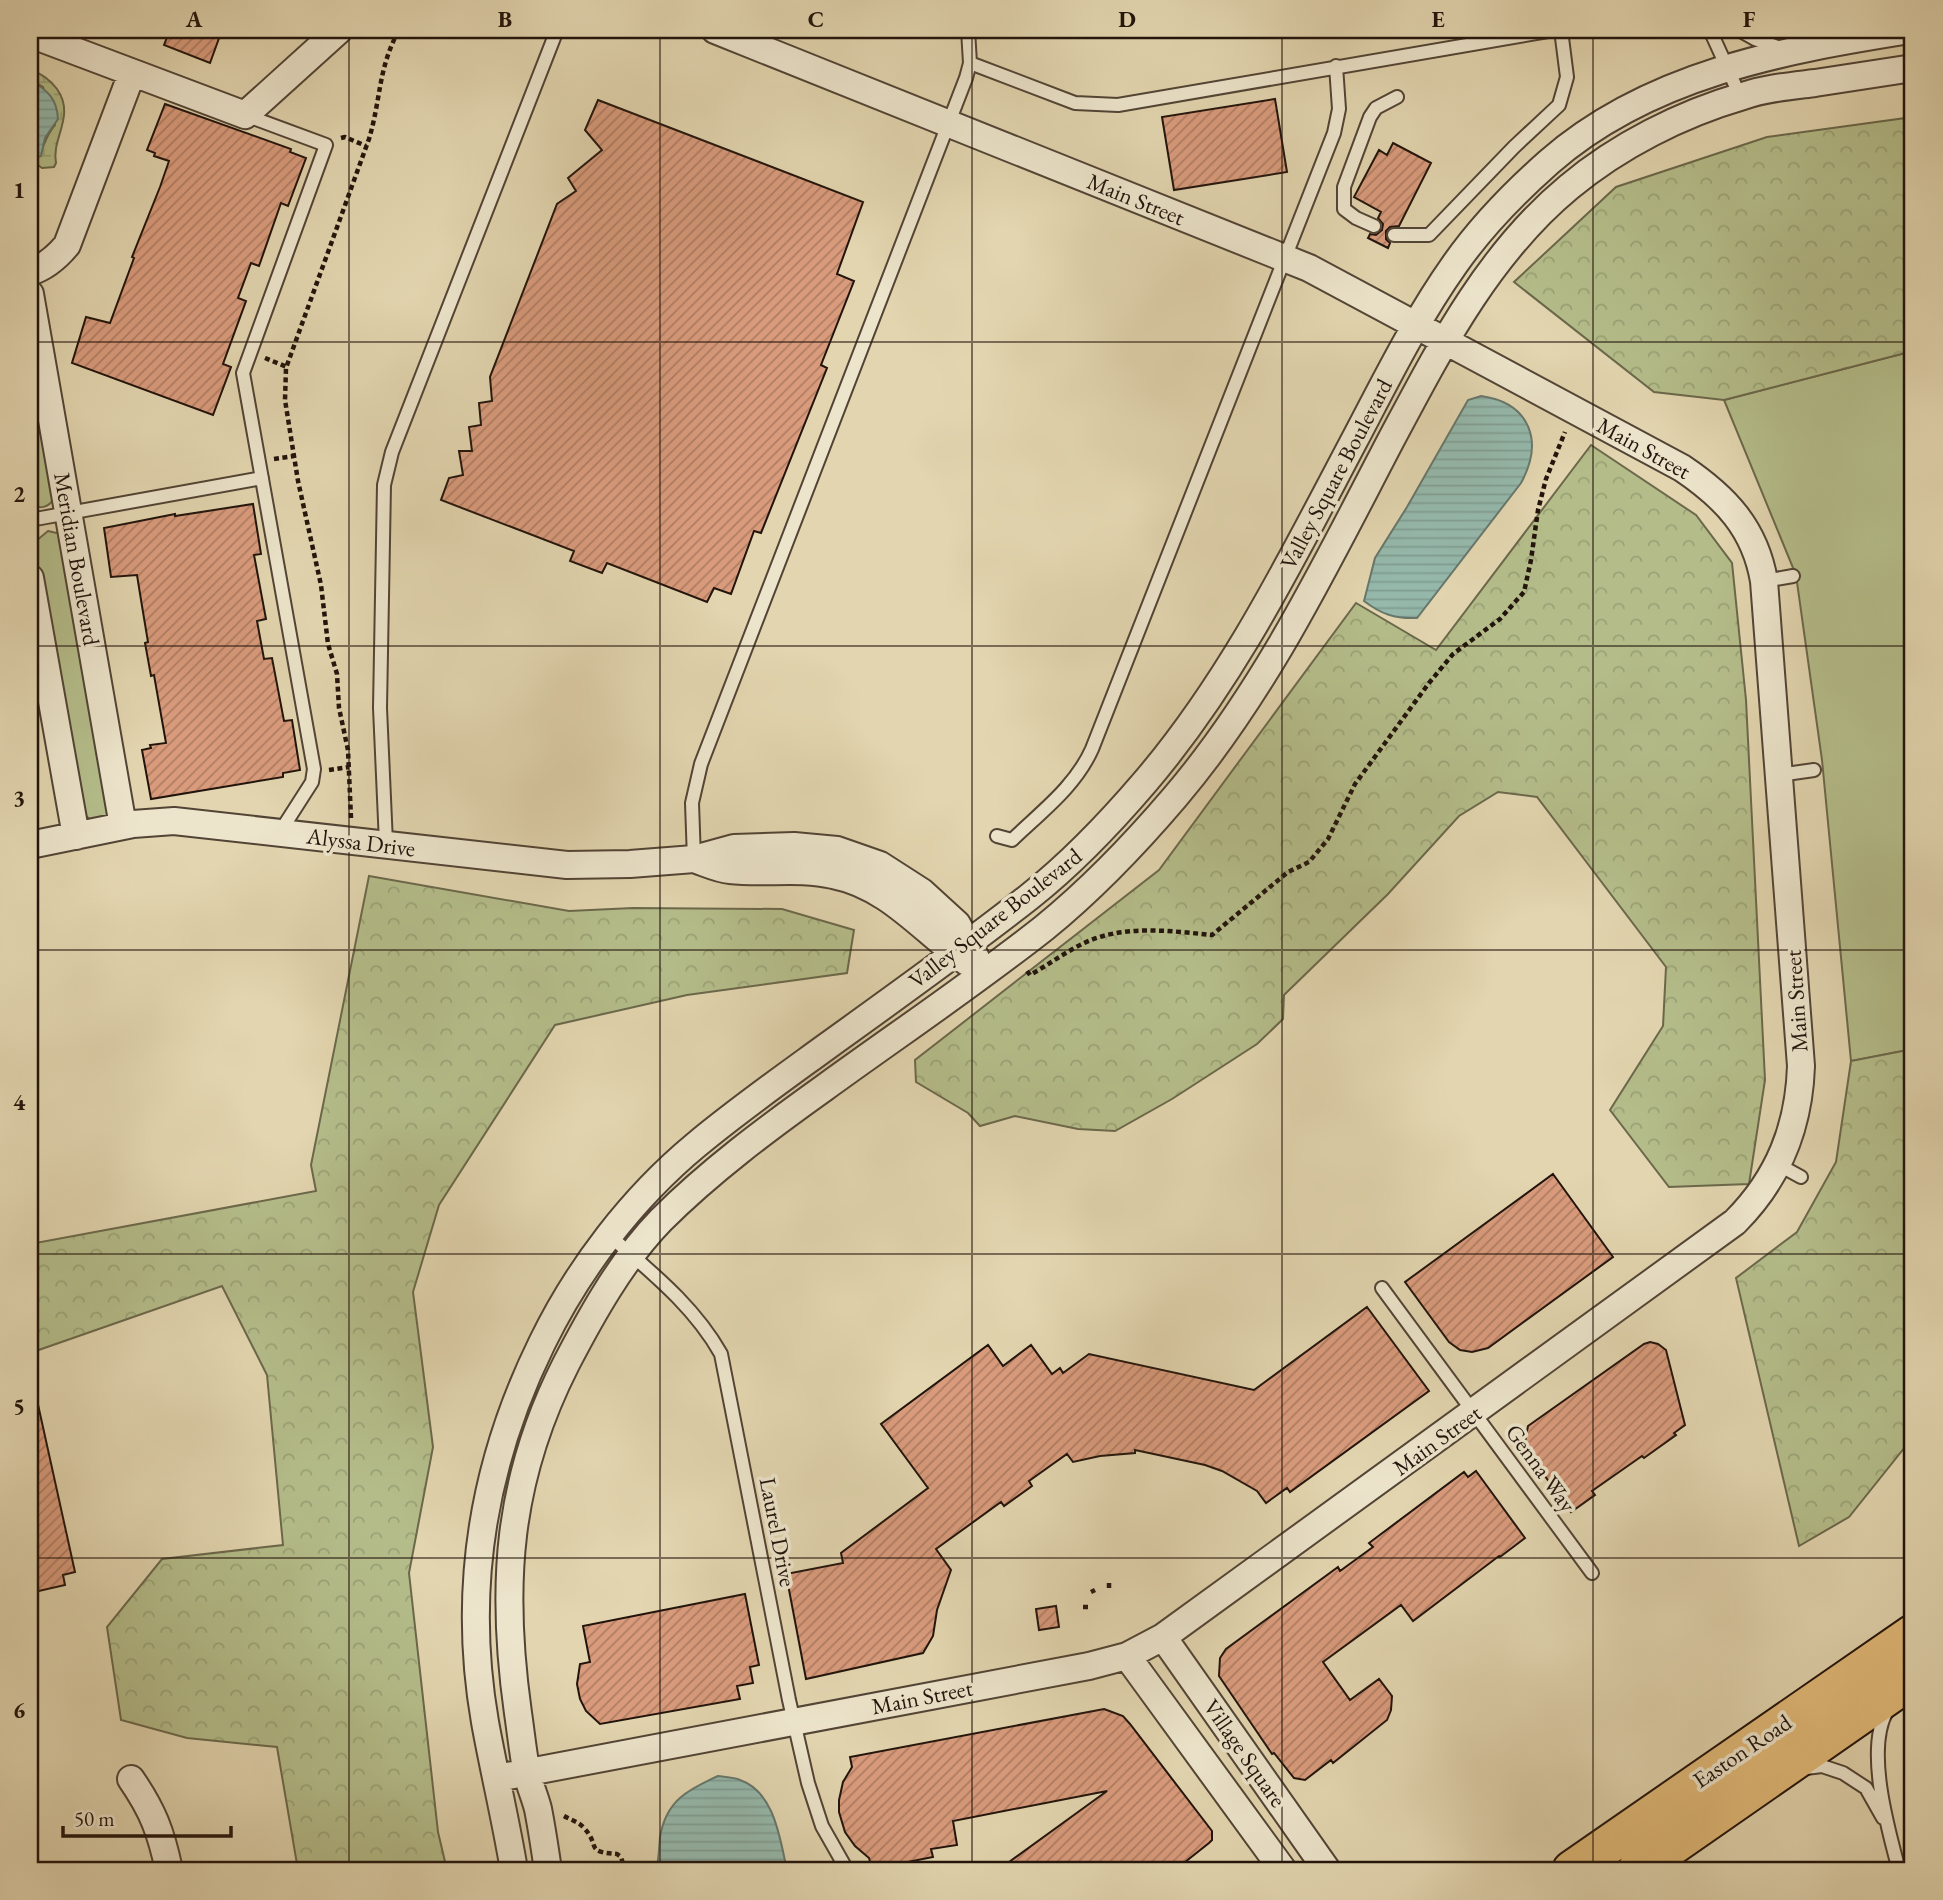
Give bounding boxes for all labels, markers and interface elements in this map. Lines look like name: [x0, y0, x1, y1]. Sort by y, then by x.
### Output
text: A: [185, 4, 203, 34]
text: B: [498, 4, 512, 34]
text: C: [808, 4, 824, 34]
text: D: [1118, 4, 1136, 34]
text: E: [1431, 4, 1445, 34]
text: F: [1743, 4, 1756, 34]
street label: Main Street: [1083, 166, 1190, 232]
text: 1: [13, 175, 25, 205]
street label: Valley Square Boulevard: [1273, 373, 1399, 575]
street label: Main Street: [1592, 410, 1697, 486]
street label: Meridian Boulevard: [47, 470, 107, 648]
text: 2: [13, 479, 25, 509]
text: 3: [13, 783, 25, 813]
street label: Alyssa Drive: [304, 820, 417, 864]
street label: Valley Square Boulevard: [902, 841, 1088, 995]
street label: Main Street: [1777, 948, 1815, 1053]
text: 4: [13, 1087, 26, 1117]
text: 5: [13, 1391, 25, 1421]
street label: Main Street: [1387, 1397, 1488, 1482]
street label: Genna Way: [1499, 1418, 1584, 1519]
street label: Laurel Drive: [753, 1475, 803, 1589]
street label: Main Street: [869, 1672, 976, 1721]
street label: Village Square: [1197, 1693, 1293, 1813]
text: 6: [13, 1695, 25, 1725]
street label: Easton Road: [1687, 1707, 1797, 1795]
scale bar: [63, 1795, 231, 1839]
text: 50 m: [74, 1805, 115, 1832]

